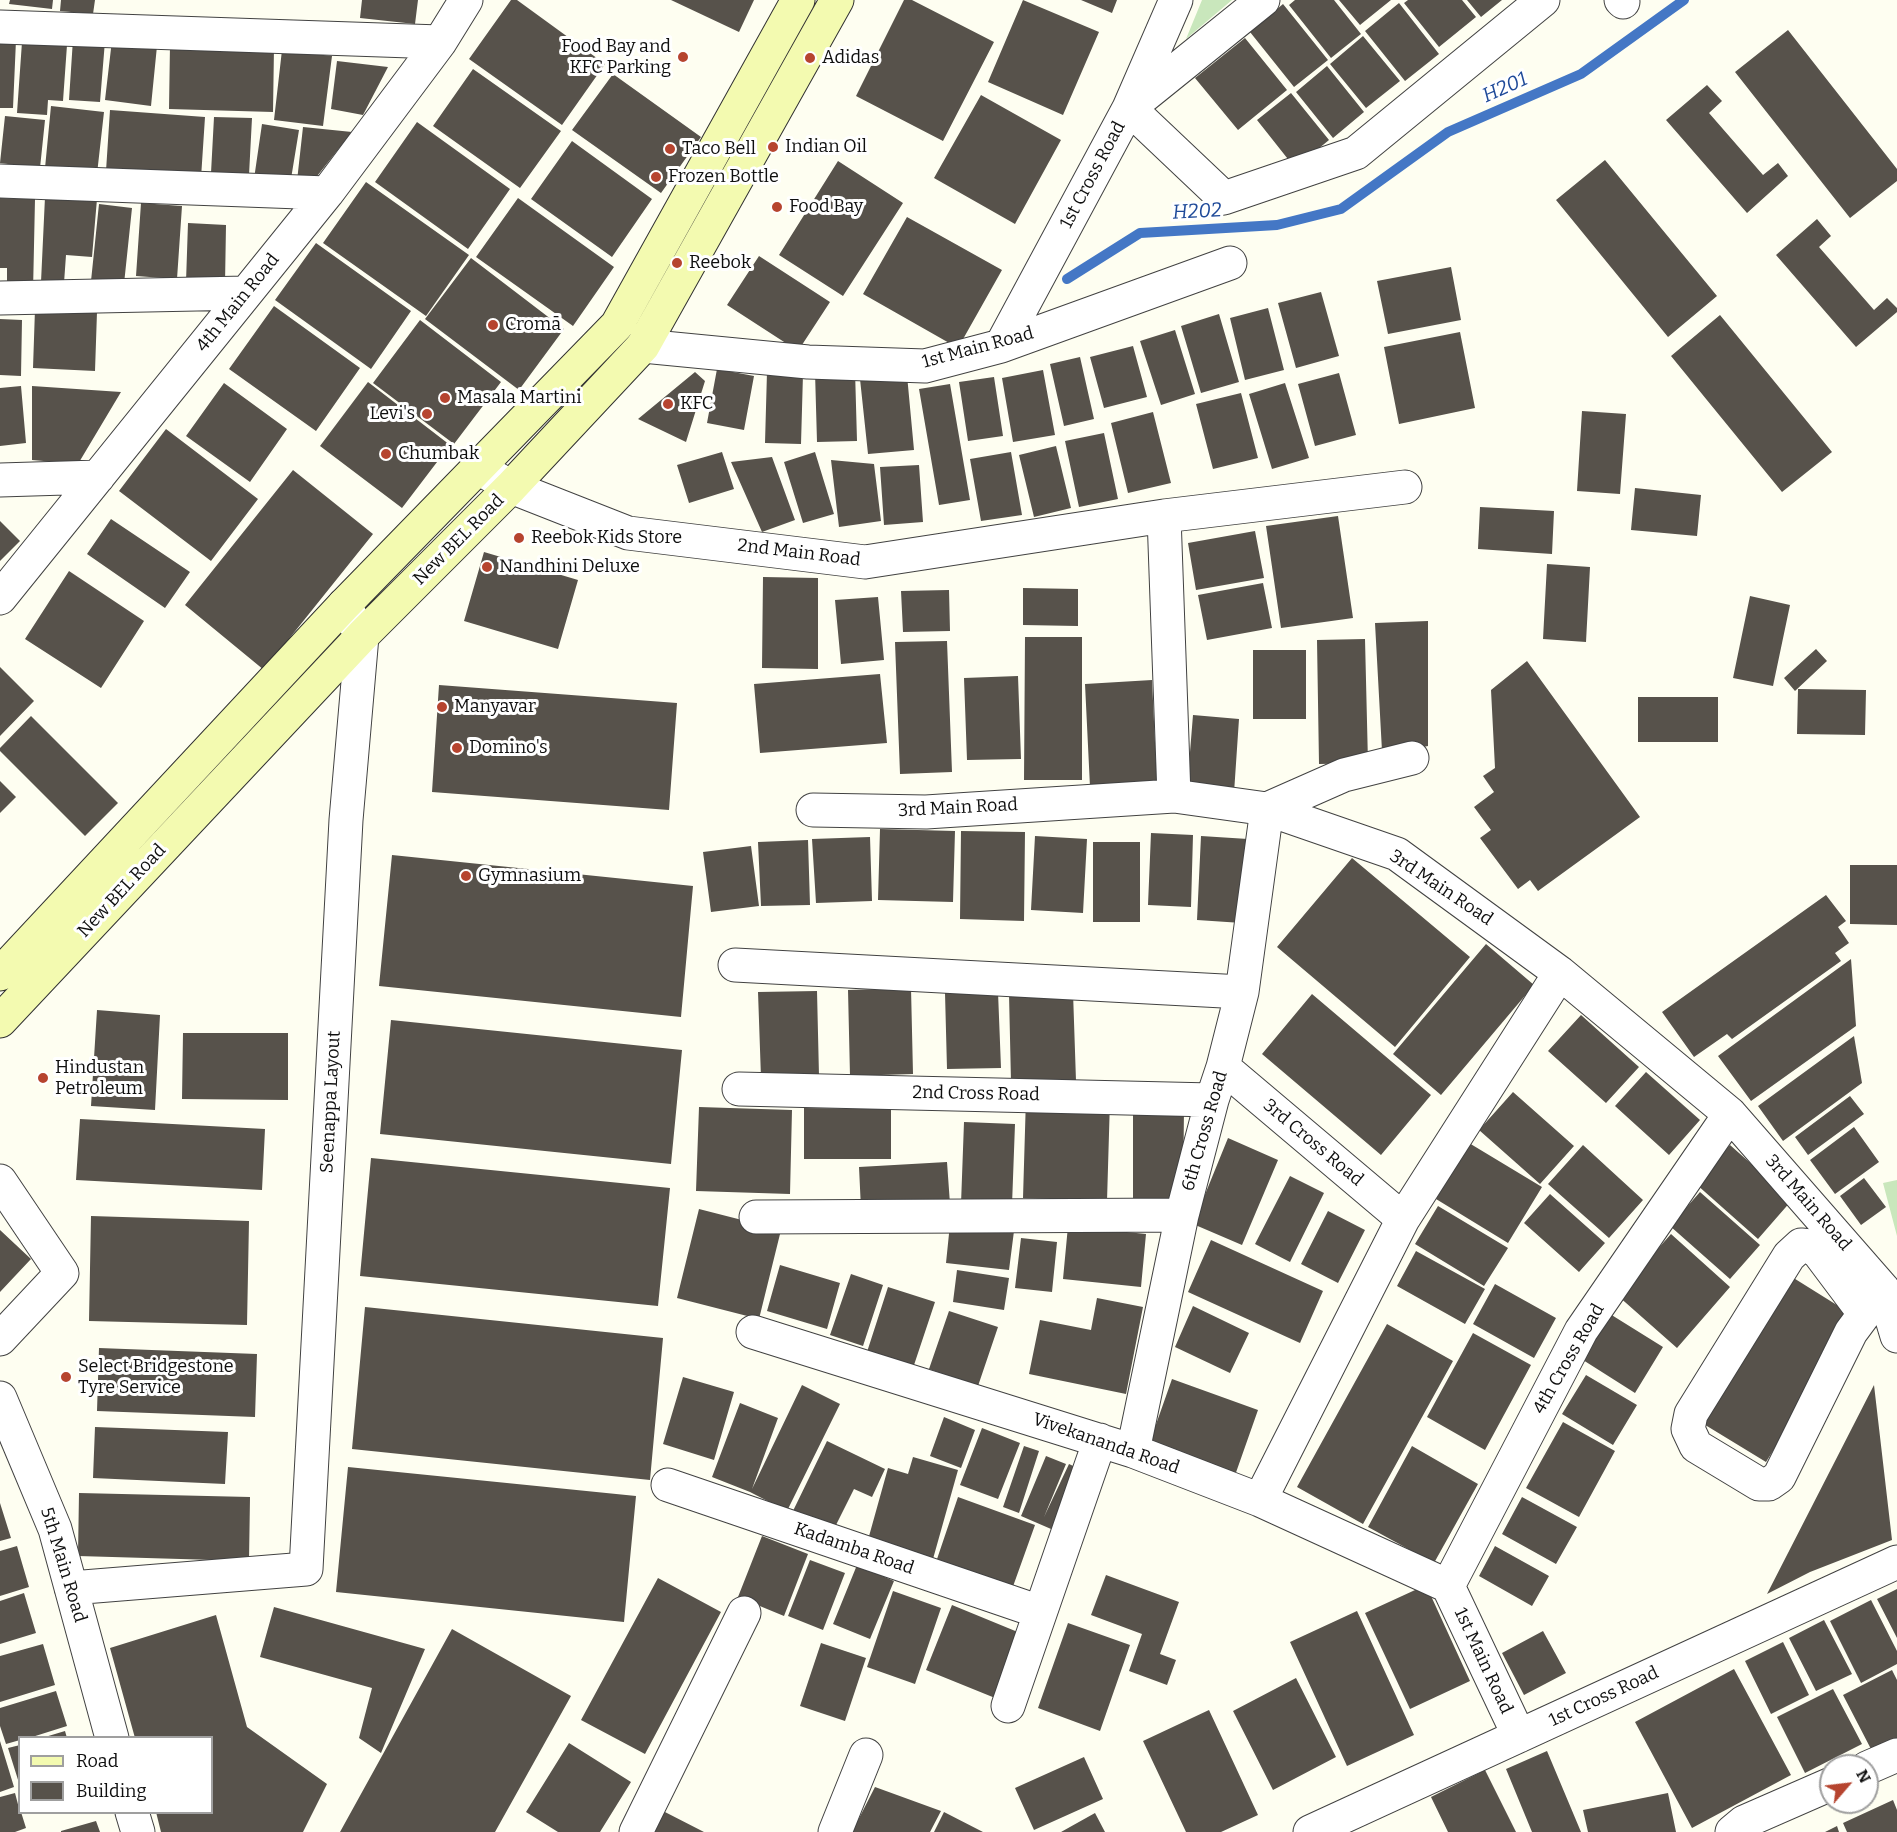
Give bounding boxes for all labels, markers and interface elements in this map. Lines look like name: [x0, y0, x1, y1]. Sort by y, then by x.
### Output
place label: Food Bay and KFC Parking: [561, 36, 671, 78]
place label: Adidas: [822, 47, 879, 69]
marker: Food Bay and KFC Parking: [676, 50, 690, 64]
marker: Adidas: [803, 51, 817, 65]
water label: H201: [1479, 68, 1531, 108]
street label: 1st Cross Road: [1056, 118, 1130, 232]
place label: Indian Oil: [785, 136, 867, 158]
place label: Taco Bell: [682, 138, 756, 160]
marker: Indian Oil: [766, 140, 780, 154]
marker: Taco Bell: [663, 142, 677, 156]
place label: Frozen Bottle: [668, 166, 779, 188]
marker: Frozen Bottle: [649, 170, 663, 184]
place label: Food Bay: [789, 196, 863, 218]
water label: H202: [1172, 199, 1222, 225]
marker: Food Bay: [770, 200, 784, 214]
street label: 4th Main Road: [192, 250, 284, 356]
place label: Reebok: [689, 252, 751, 274]
marker: Reebok: [670, 256, 684, 270]
place label: Cromā: [505, 314, 561, 336]
marker: Cromā: [486, 318, 500, 332]
street label: 1st Main Road: [920, 323, 1036, 373]
place label: Masala Martini: [457, 387, 582, 409]
marker: Masala Martini: [438, 391, 452, 405]
place label: KFC: [680, 393, 713, 415]
marker: KFC: [661, 397, 675, 411]
place label: Levi's: [370, 403, 415, 425]
marker: Levi's: [420, 407, 434, 421]
place label: Chumbak: [398, 443, 479, 465]
marker: Chumbak: [379, 447, 393, 461]
street label: New BEL Road: [409, 490, 509, 590]
place label: Reebok Kids Store: [531, 527, 682, 549]
marker: Reebok Kids Store: [512, 531, 526, 545]
street label: 2nd Main Road: [736, 535, 862, 571]
place label: Nandhini Deluxe: [499, 556, 640, 578]
marker: Nandhini Deluxe: [480, 560, 494, 574]
place label: Manyavar: [454, 696, 536, 718]
marker: Manyavar: [435, 700, 449, 714]
place label: Domino's: [469, 737, 548, 759]
marker: Domino's: [450, 741, 464, 755]
street label: 3rd Main Road: [898, 794, 1018, 822]
street label: New BEL Road: [73, 840, 171, 942]
street label: 3rd Main Road: [1385, 846, 1497, 930]
place label: Gymnasium: [478, 865, 581, 887]
marker: Gymnasium: [459, 869, 473, 883]
street label: Seenappa Layout: [316, 1030, 346, 1174]
place label: Hindustan Petroleum: [55, 1057, 144, 1100]
street label: 6th Cross Road: [1178, 1069, 1232, 1193]
marker: Hindustan Petroleum: [36, 1071, 50, 1085]
street label: 2nd Cross Road: [912, 1082, 1040, 1106]
street label: 3rd Cross Road: [1259, 1095, 1367, 1191]
street label: 3rd Main Road: [1760, 1151, 1856, 1255]
street label: 4th Cross Road: [1529, 1300, 1609, 1418]
place label: Select Bridgestone Tyre Service: [78, 1356, 234, 1398]
marker: Select Bridgestone Tyre Service: [59, 1370, 73, 1384]
street label: Vivekananda Road: [1030, 1409, 1182, 1479]
street label: 5th Main Road: [35, 1505, 91, 1625]
street label: Kadamba Road: [791, 1518, 917, 1580]
street label: 1st Main Road: [1449, 1605, 1517, 1717]
street label: 1st Cross Road: [1546, 1662, 1662, 1732]
legend: [18, 1736, 213, 1814]
text: Road: [76, 1750, 118, 1772]
north arrow: [1819, 1754, 1879, 1814]
text: N: [1852, 1766, 1875, 1786]
text: Building: [76, 1780, 147, 1802]

